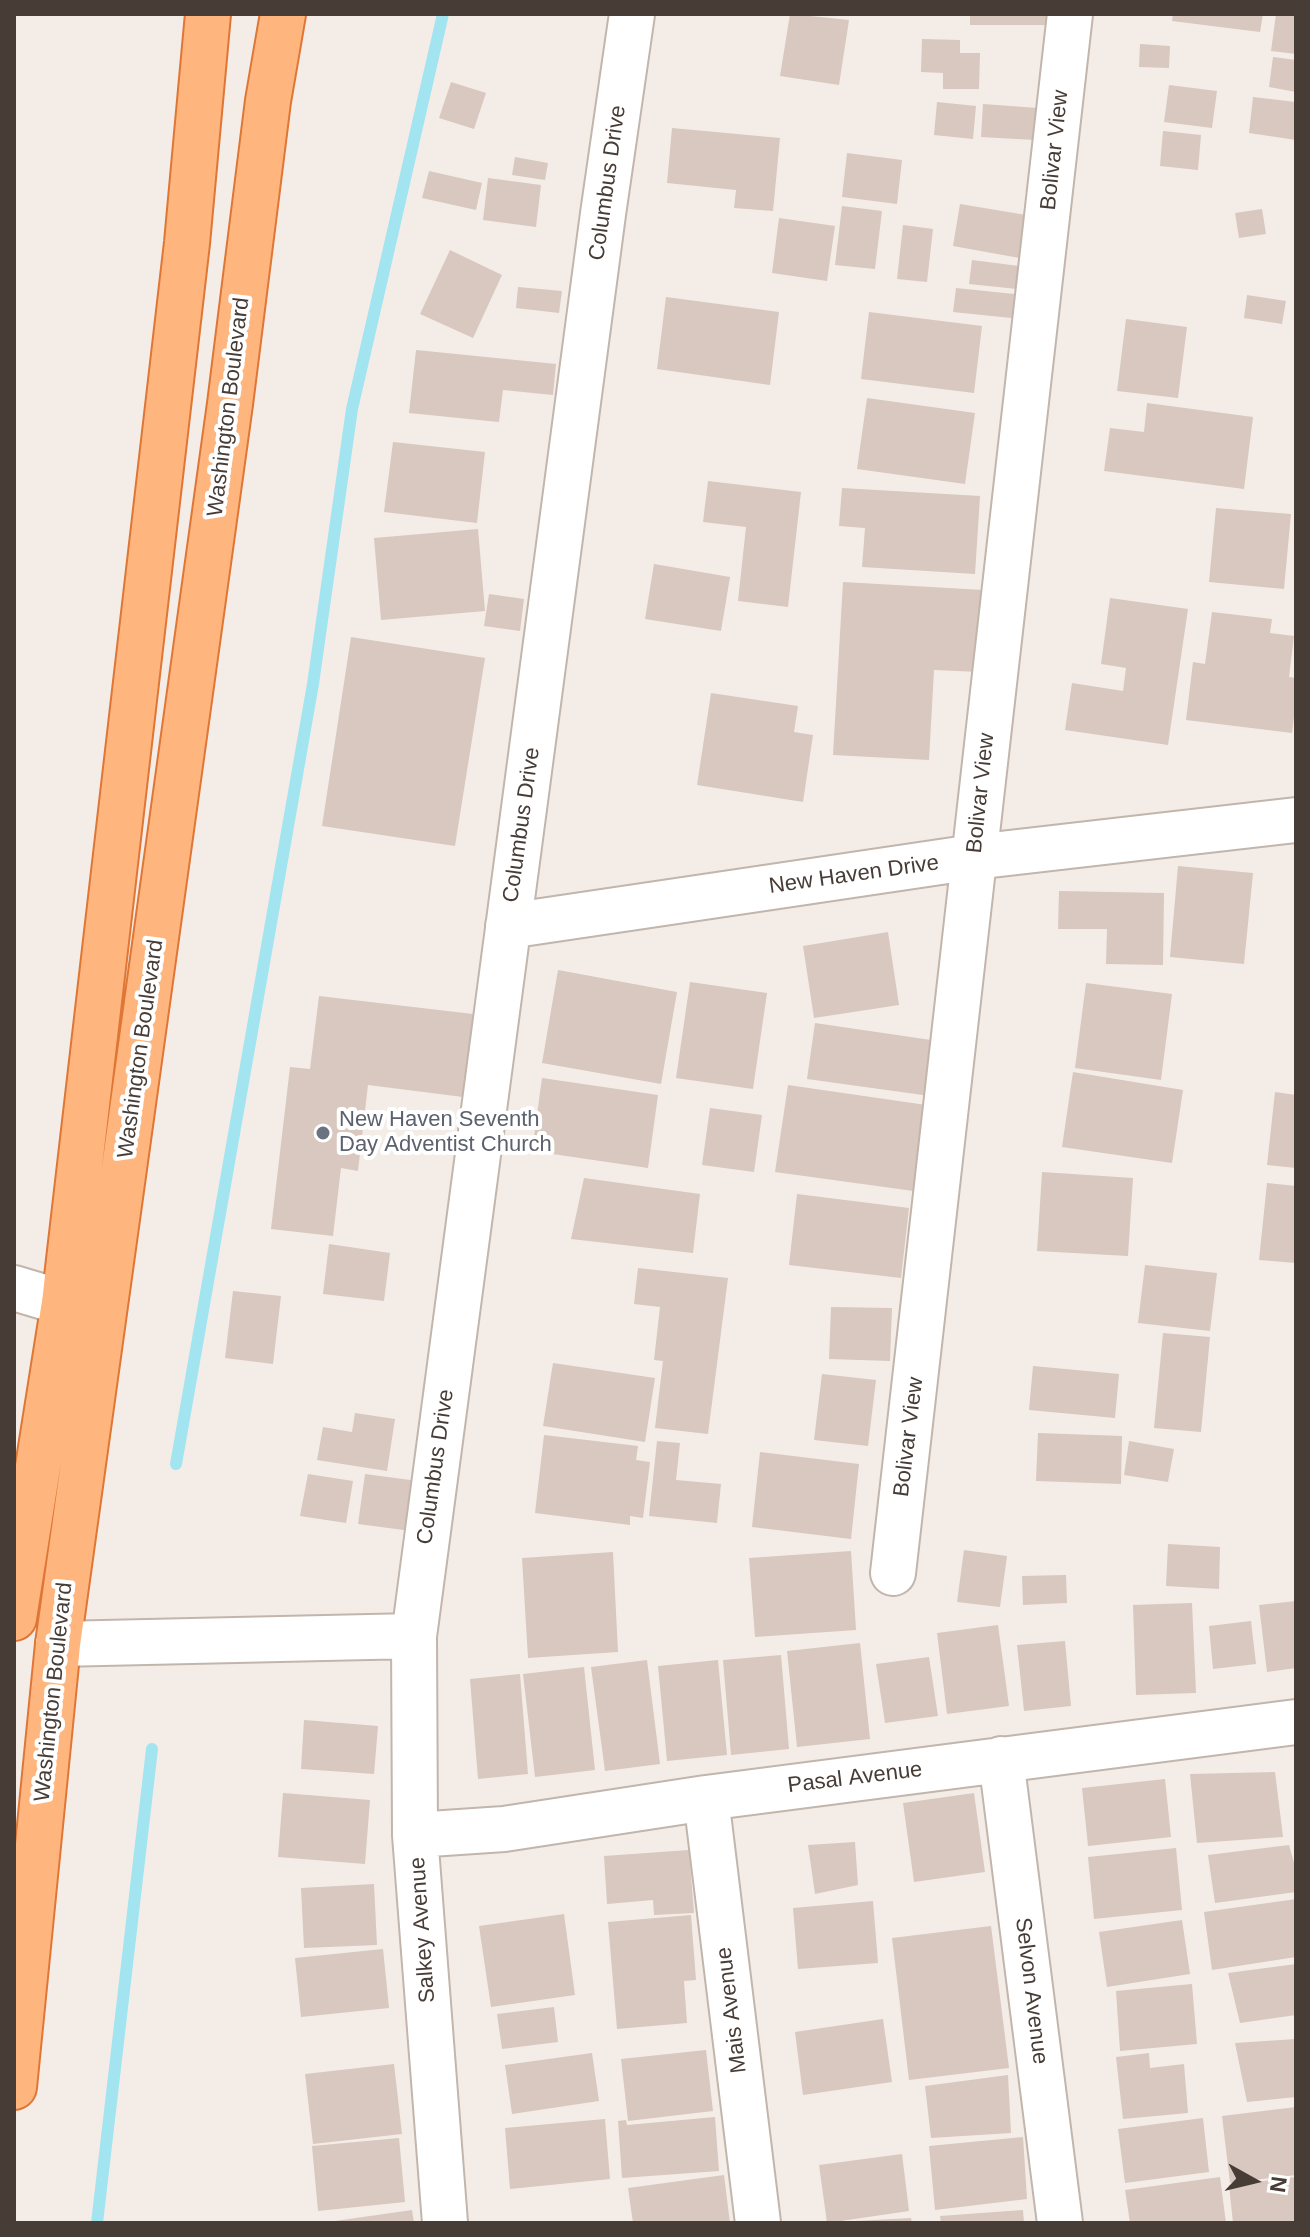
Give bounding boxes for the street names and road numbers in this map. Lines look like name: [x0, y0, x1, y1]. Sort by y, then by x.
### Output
street label: Bolivar View: [1036, 89, 1074, 211]
street label: Columbus Drive: [584, 104, 632, 262]
street label: Washington Boulevard: [202, 296, 256, 518]
street label: Bolivar View: [962, 732, 1000, 854]
street label: Columbus Drive: [498, 746, 546, 904]
street label: New Haven Drive: [767, 850, 941, 900]
street label: Washington Boulevard: [113, 938, 169, 1160]
street label: Bolivar View: [889, 1376, 929, 1498]
street label: Columbus Drive: [412, 1388, 460, 1546]
street label: Washington Boulevard: [29, 1581, 79, 1803]
street label: Pasal Avenue: [786, 1757, 924, 1799]
street label: Salkey Avenue: [405, 1856, 441, 2004]
street label: Selvon Avenue: [1009, 1916, 1053, 2066]
street label: Mais Avenue: [711, 1945, 753, 2075]

